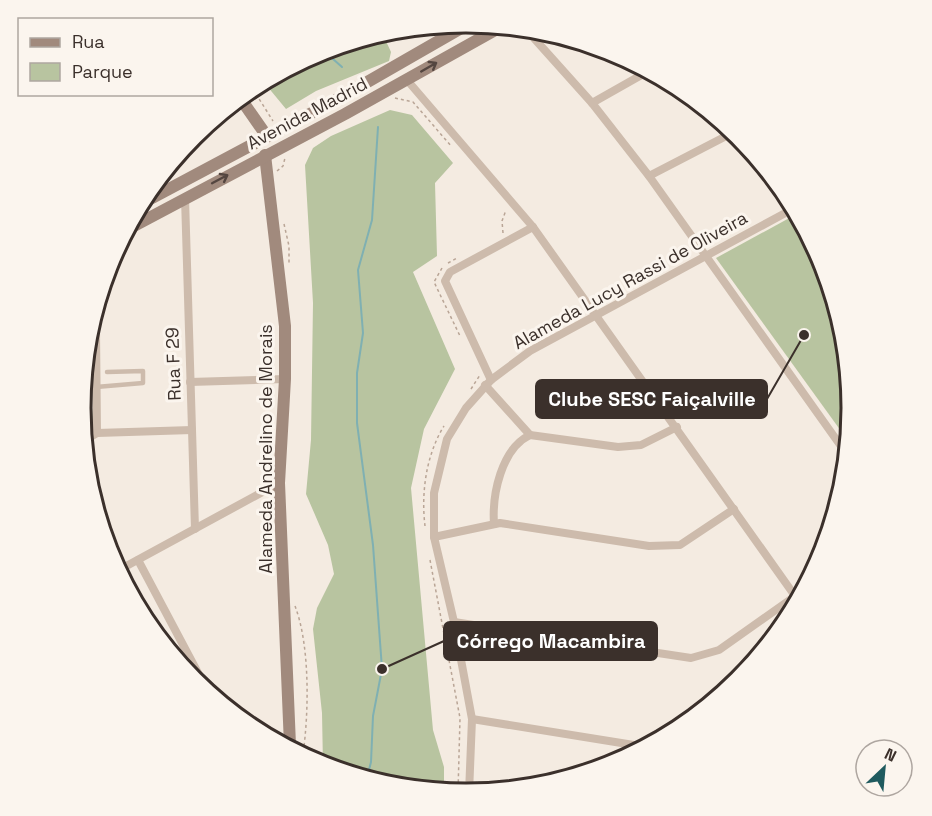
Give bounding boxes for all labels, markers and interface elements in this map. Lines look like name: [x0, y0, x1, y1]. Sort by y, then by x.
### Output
legend: [18, 18, 213, 96]
text: Rua: [72, 30, 105, 53]
text: Parque: [72, 60, 133, 83]
one-way arrow: [420, 61, 437, 73]
street label: Avenida Madrid: [243, 72, 371, 154]
one-way arrow: [211, 173, 228, 185]
street label: Alameda Lucy Rassi de Oliveira: [509, 206, 751, 354]
street label: Alameda Andrelino de Morais: [254, 324, 277, 574]
street label: Rua F 29: [160, 327, 186, 401]
callout: Clube SESC Faiçalville: [536, 380, 767, 418]
text: Clube SESC Faiçalville: [548, 386, 756, 412]
callout: Córrego Macambira: [444, 622, 657, 660]
text: Córrego Macambira: [457, 628, 646, 654]
north arrow: [854, 738, 914, 798]
text: N: [881, 743, 900, 767]

